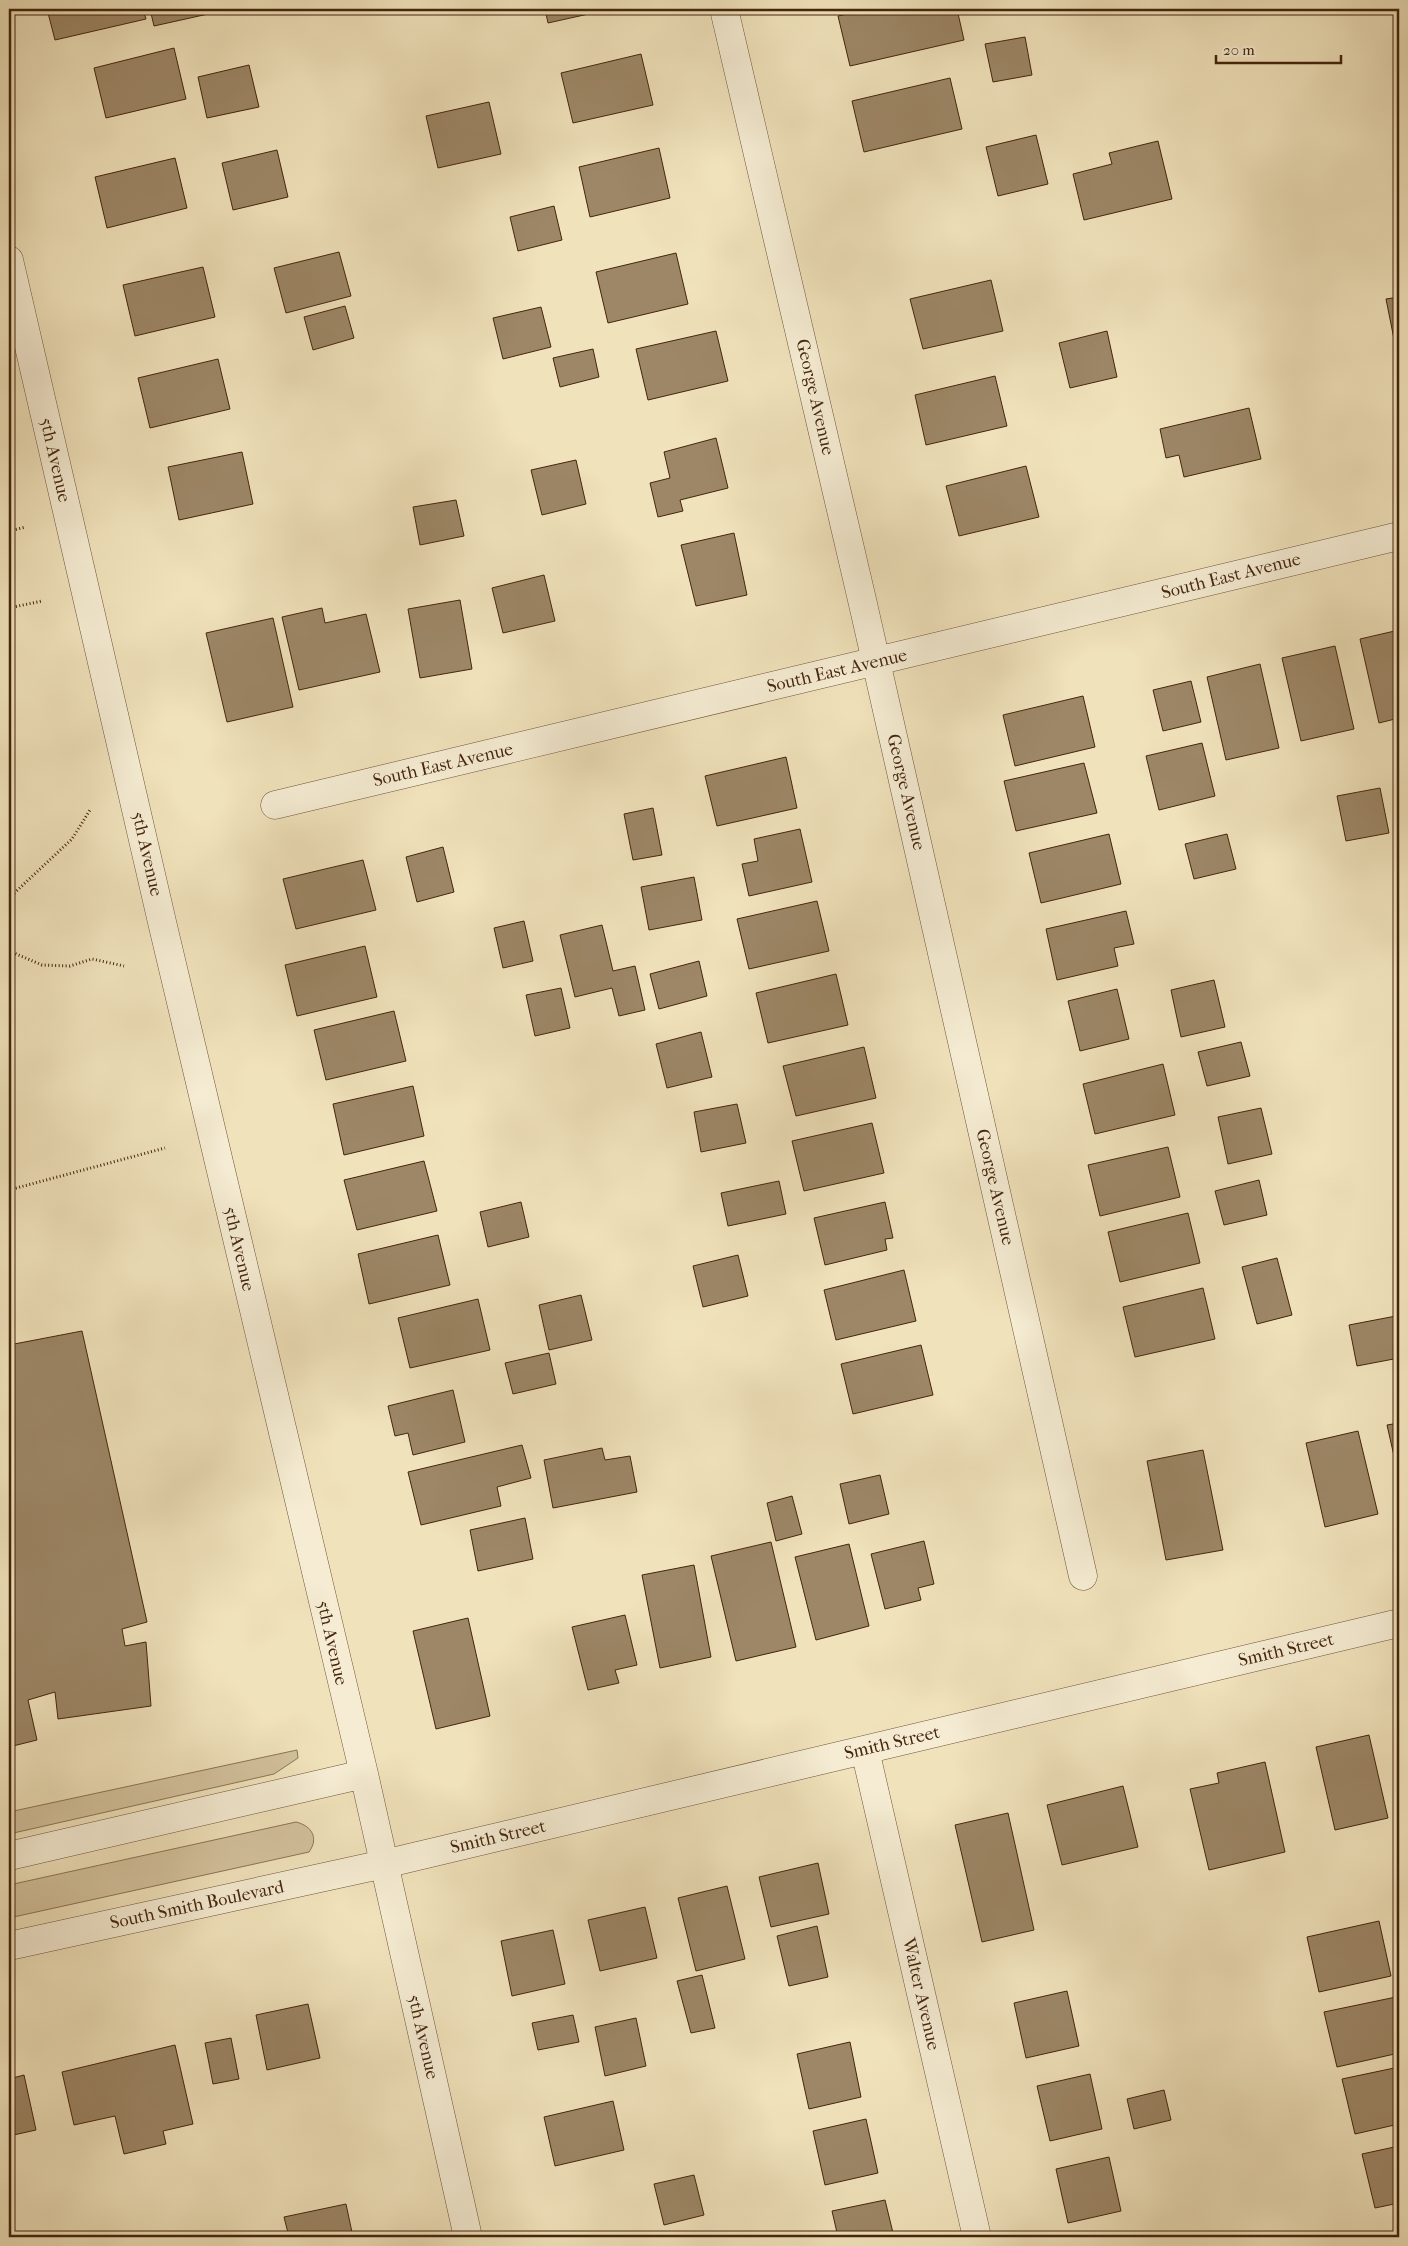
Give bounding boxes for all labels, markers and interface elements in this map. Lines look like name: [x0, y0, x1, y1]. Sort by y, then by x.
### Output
scale bar: [1216, 32, 1340, 64]
text: 20 m: [1223, 41, 1255, 59]
street label: George Avenue: [791, 337, 839, 457]
street label: 5th Avenue: [35, 416, 75, 504]
street label: South East Avenue: [1159, 548, 1303, 604]
street label: South East Avenue: [765, 645, 909, 697]
street label: George Avenue: [882, 732, 930, 852]
street label: South East Avenue: [371, 739, 515, 791]
street label: 5th Avenue: [127, 810, 167, 898]
street label: George Avenue: [971, 1127, 1019, 1247]
street label: 5th Avenue: [219, 1205, 259, 1293]
street label: 5th Avenue: [312, 1599, 352, 1687]
street label: Smith Street: [1236, 1629, 1336, 1671]
street label: Smith Street: [842, 1722, 942, 1764]
street label: Smith Street: [448, 1816, 548, 1858]
street label: South Smith Boulevard: [108, 1876, 286, 1934]
street label: Walter Avenue: [898, 1935, 944, 2052]
street label: 5th Avenue: [403, 1993, 443, 2081]

